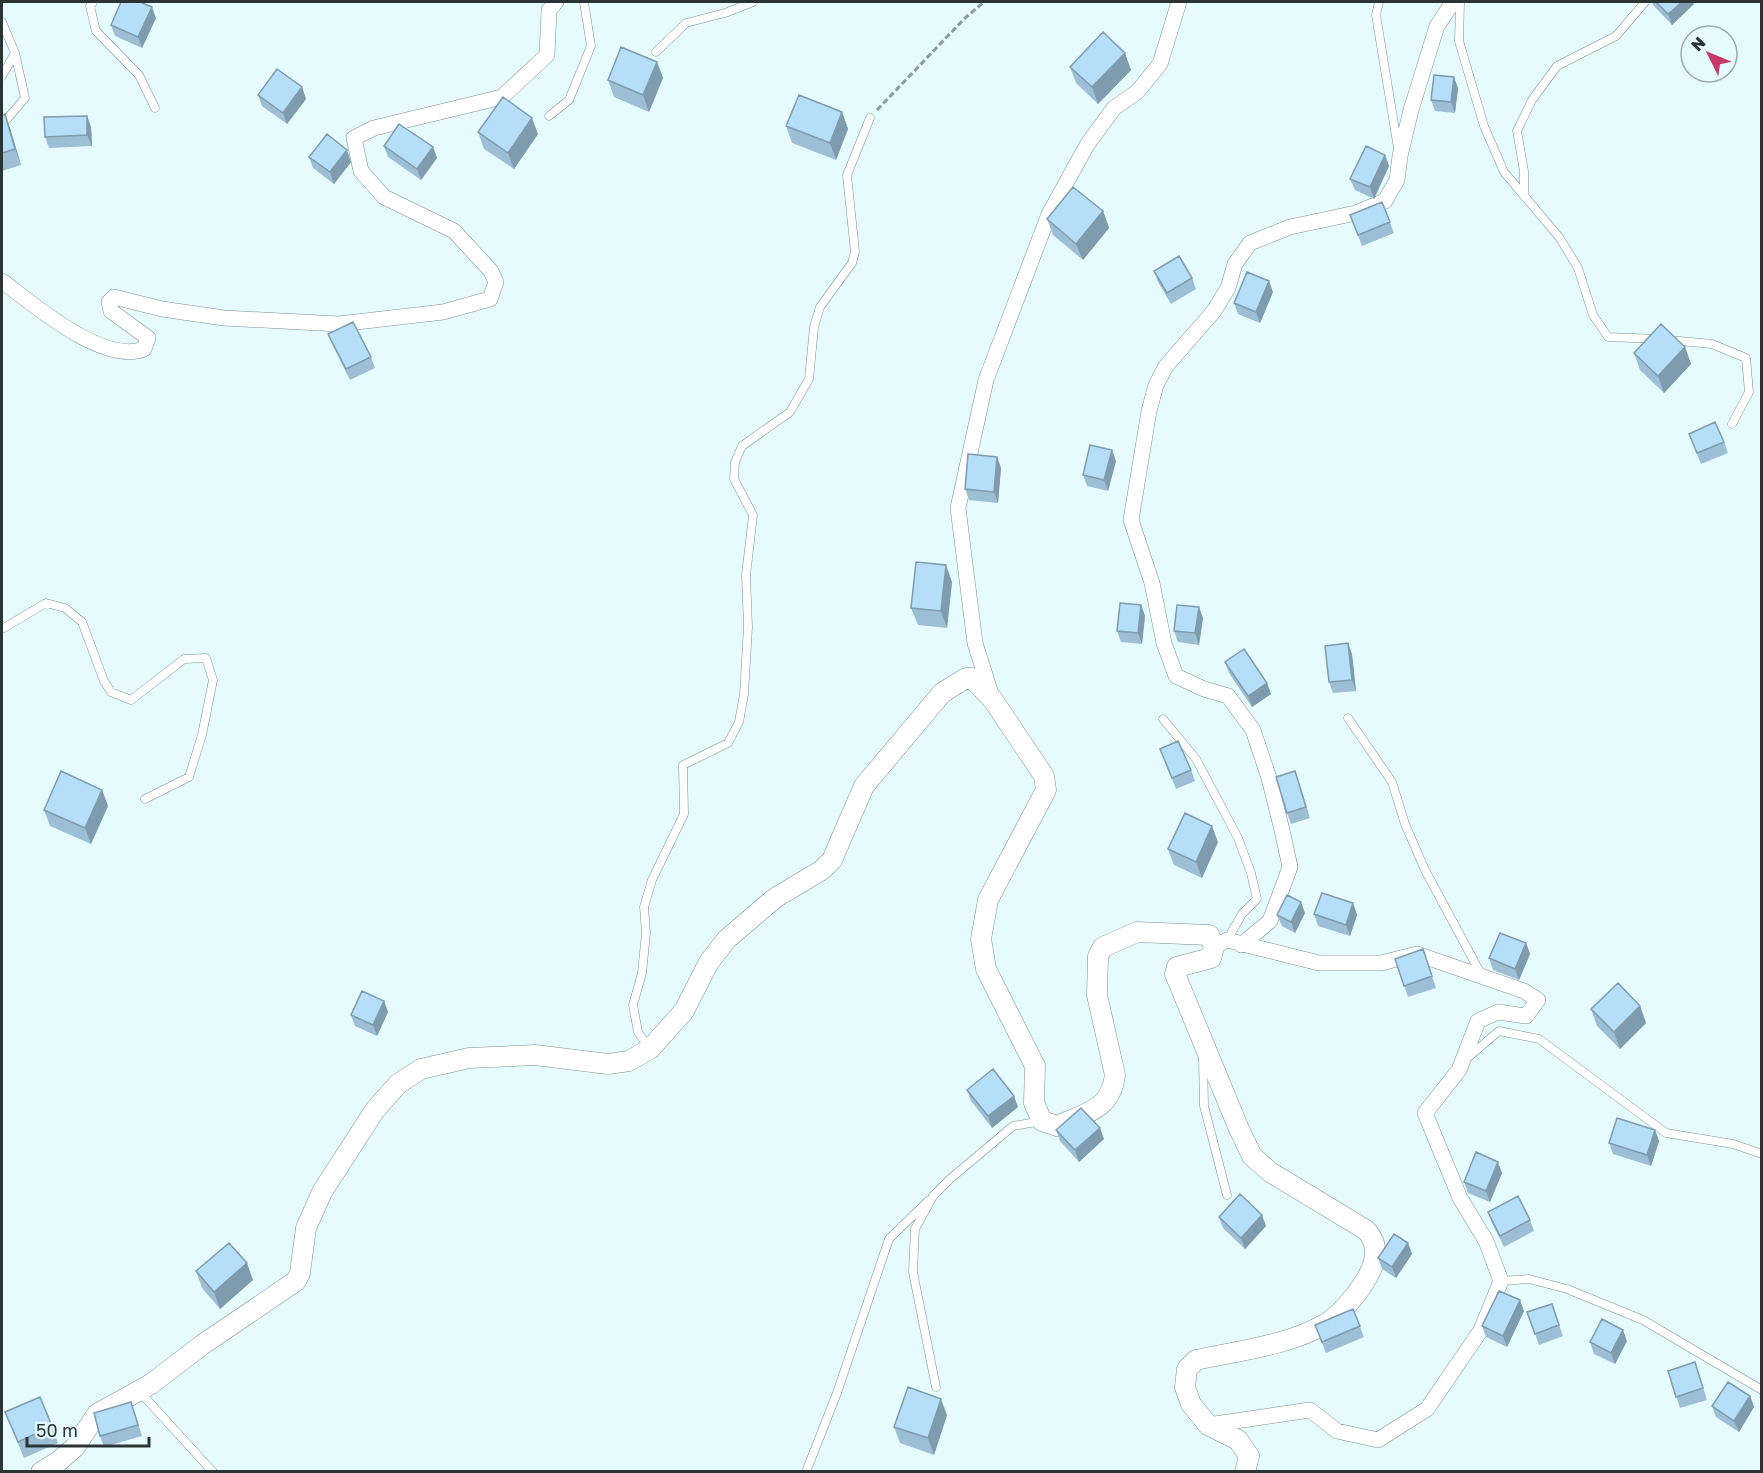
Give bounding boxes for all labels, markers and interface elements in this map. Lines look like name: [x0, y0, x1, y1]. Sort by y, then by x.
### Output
north arrow: [1679, 24, 1739, 84]
text: N: [1687, 32, 1709, 55]
scale bar: [27, 1410, 148, 1448]
text: 50 m: [36, 1419, 78, 1441]

